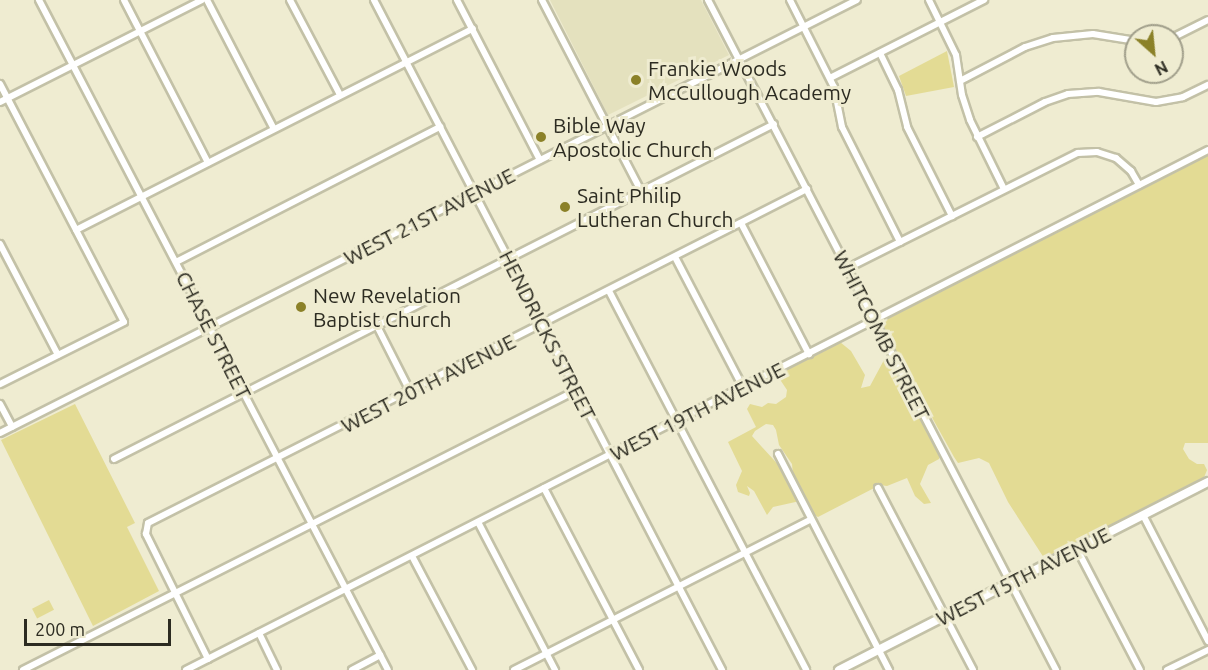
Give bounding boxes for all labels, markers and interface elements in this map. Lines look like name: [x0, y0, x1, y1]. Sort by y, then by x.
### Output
north arrow: [1124, 24, 1184, 84]
place label: Frankie Woods McCullough Academy: [648, 55, 851, 105]
text: N: [1152, 58, 1171, 79]
marker: Frankie Woods McCullough Academy: [629, 73, 643, 87]
place label: Bible Way Apostolic Church: [553, 112, 713, 162]
marker: Bible Way Apostolic Church: [534, 130, 548, 144]
street label: WEST 21ST AVENUE: [339, 162, 519, 270]
place label: Saint Philip Lutheran Church: [577, 182, 734, 232]
marker: Saint Philip Lutheran Church: [558, 200, 572, 214]
street label: HENDRICKS STREET: [494, 246, 602, 424]
street label: WHITCOMB STREET: [828, 246, 936, 424]
street label: CHASE STREET: [171, 267, 257, 403]
place label: New Revelation Baptist Church: [313, 282, 461, 332]
marker: New Revelation Baptist Church: [294, 300, 308, 314]
street label: WEST 20TH AVENUE: [337, 328, 519, 438]
street label: WEST 19TH AVENUE: [606, 356, 788, 466]
street label: WEST 15TH AVENUE: [932, 521, 1114, 631]
scale bar: [27, 607, 174, 645]
text: 200 m: [35, 619, 85, 639]

